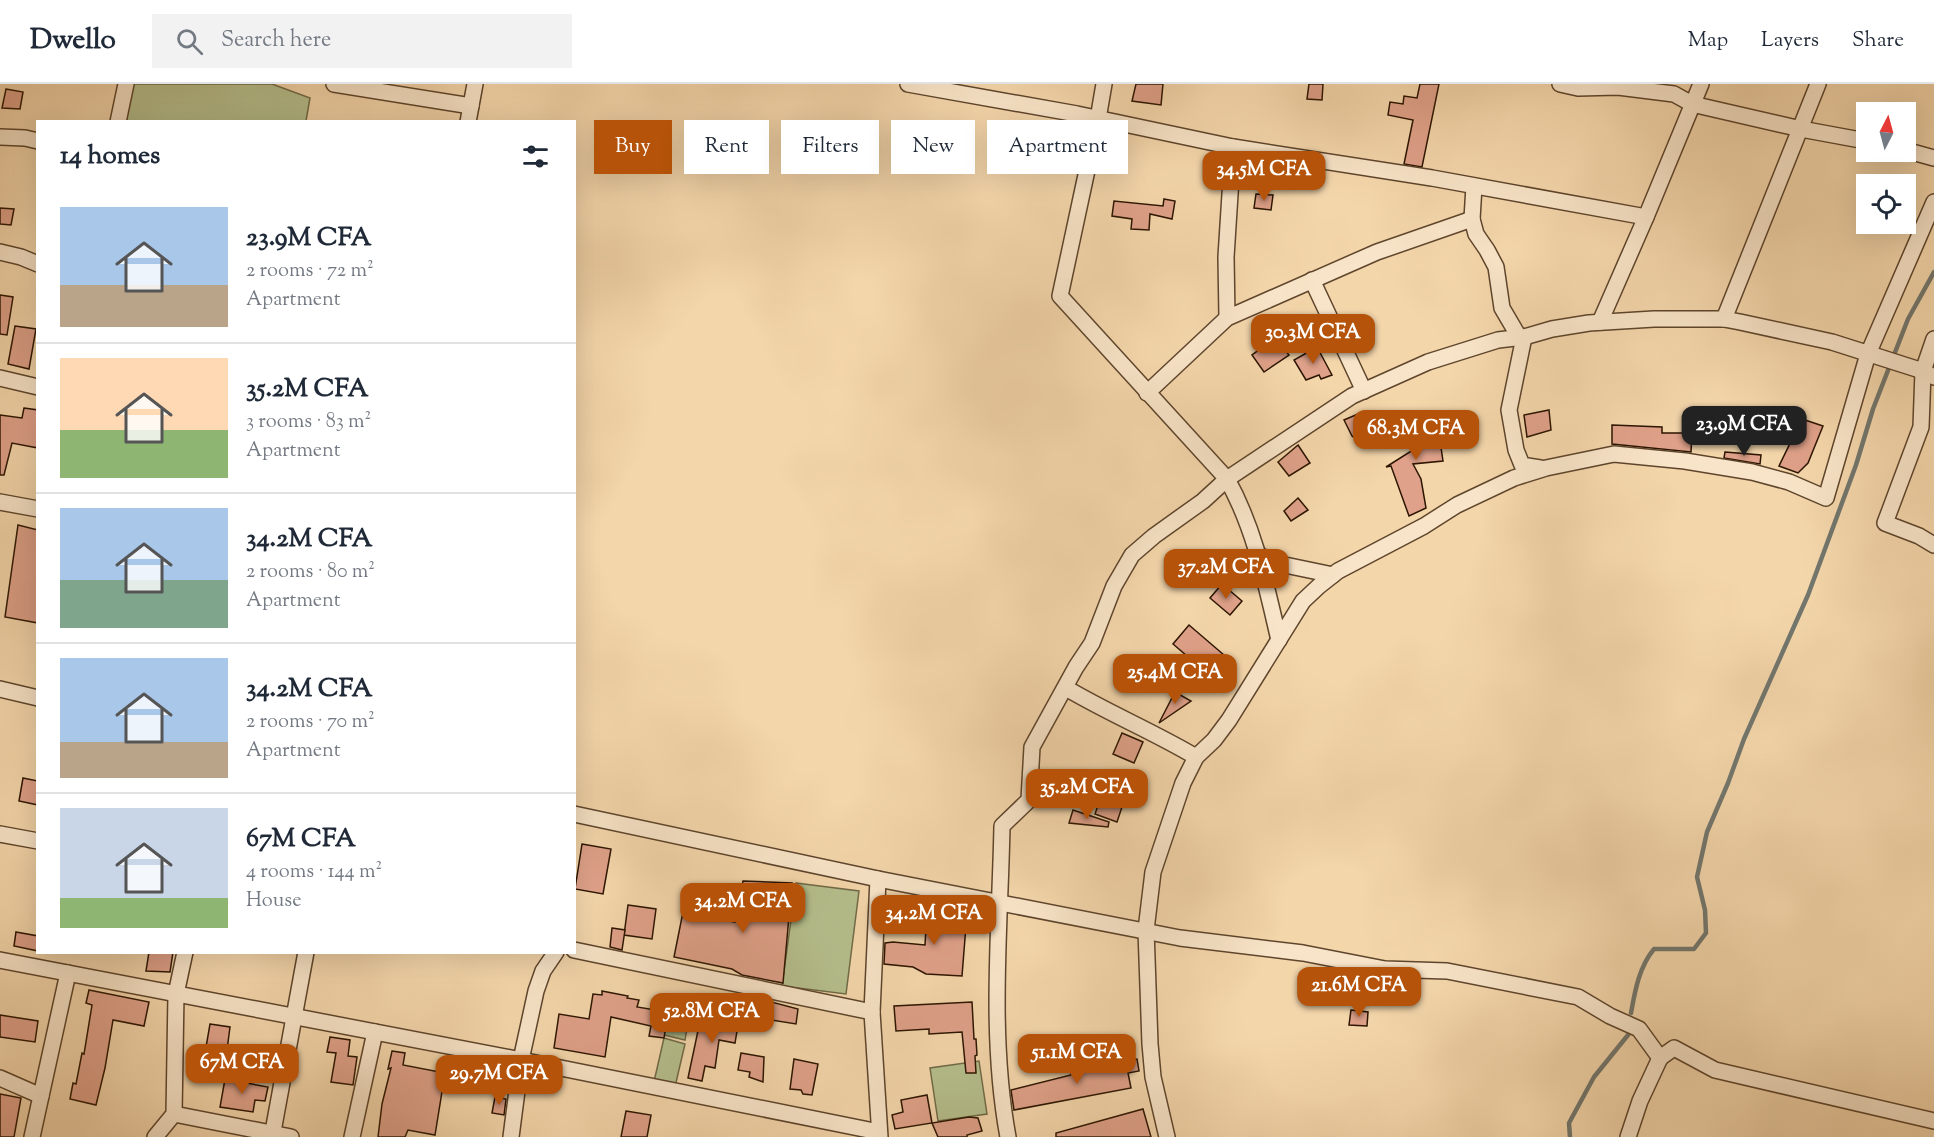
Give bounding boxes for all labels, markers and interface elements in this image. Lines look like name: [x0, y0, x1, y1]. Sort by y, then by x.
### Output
search box: [152, 14, 572, 68]
text: Dwello: [30, 21, 116, 61]
icon: search: [173, 25, 206, 58]
text: Search here: [221, 25, 331, 57]
text: Map: [1688, 26, 1728, 56]
text: Layers: [1761, 26, 1819, 56]
text: Share: [1852, 26, 1904, 56]
north arrow: [1856, 102, 1916, 162]
map controls: [1856, 102, 1916, 234]
chip: Buy: [594, 120, 672, 174]
chip: Rent: [684, 120, 769, 174]
chip: Filters: [781, 120, 879, 174]
chip: New: [891, 120, 975, 174]
chip: Apartment: [987, 120, 1128, 174]
text: 14 homes: [60, 138, 160, 175]
icon: filters: [519, 140, 552, 173]
pin: 34.5M CFA: [1195, 151, 1333, 202]
text: 34.5M CFA: [1217, 156, 1311, 185]
button: locate: [1856, 174, 1916, 234]
text: 23.9M CFA: [246, 220, 372, 257]
icon: home: [108, 231, 180, 303]
text: 2 rooms · 72 m²: [246, 257, 374, 286]
text: Apartment: [246, 286, 341, 315]
pin: 30.3M CFA: [1244, 314, 1382, 365]
text: 30.3M CFA: [1265, 319, 1361, 348]
text: 35.2M CFA: [246, 371, 369, 408]
icon: home: [108, 382, 180, 454]
pin: 23.9M CFA: [1675, 406, 1813, 457]
text: 3 rooms · 83 m²: [246, 408, 371, 437]
pin: 68.3M CFA: [1347, 410, 1485, 461]
text: 23.9M CFA: [1696, 411, 1792, 440]
text: 68.3M CFA: [1367, 415, 1465, 444]
text: Apartment: [246, 437, 341, 466]
text: 34.2M CFA: [246, 521, 373, 558]
icon: home: [108, 532, 180, 604]
pin: 37.2M CFA: [1157, 549, 1295, 600]
text: 37.2M CFA: [1178, 554, 1274, 583]
text: 2 rooms · 80 m²: [246, 558, 375, 587]
text: Apartment: [246, 587, 341, 616]
pin: 25.4M CFA: [1106, 654, 1244, 705]
text: 25.4M CFA: [1127, 659, 1223, 688]
text: 34.2M CFA: [246, 671, 373, 708]
icon: home: [108, 682, 180, 754]
text: 2 rooms · 70 m²: [246, 708, 375, 737]
text: Apartment: [246, 737, 341, 766]
pin: 35.2M CFA: [1018, 769, 1156, 820]
text: 35.2M CFA: [1040, 774, 1134, 803]
text: 67M CFA: [246, 821, 356, 858]
icon: home: [108, 832, 180, 904]
text: 4 rooms · 144 m²: [246, 858, 382, 887]
pin: 34.2M CFA: [674, 883, 812, 934]
text: House: [246, 887, 301, 916]
text: 34.2M CFA: [694, 888, 792, 917]
pin: 34.2M CFA: [865, 895, 1003, 946]
text: 34.2M CFA: [885, 900, 983, 929]
pin: 21.6M CFA: [1290, 967, 1428, 1018]
text: 21.6M CFA: [1311, 972, 1407, 1001]
pin: 52.8M CFA: [643, 993, 781, 1044]
text: 52.8M CFA: [664, 998, 760, 1027]
pin: 51.1M CFA: [1008, 1034, 1146, 1085]
text: 51.1M CFA: [1032, 1039, 1122, 1068]
pin: 67M CFA: [187, 1044, 297, 1095]
text: 67M CFA: [200, 1049, 284, 1078]
pin: 29.7M CFA: [430, 1055, 568, 1106]
text: 29.7M CFA: [450, 1060, 548, 1089]

